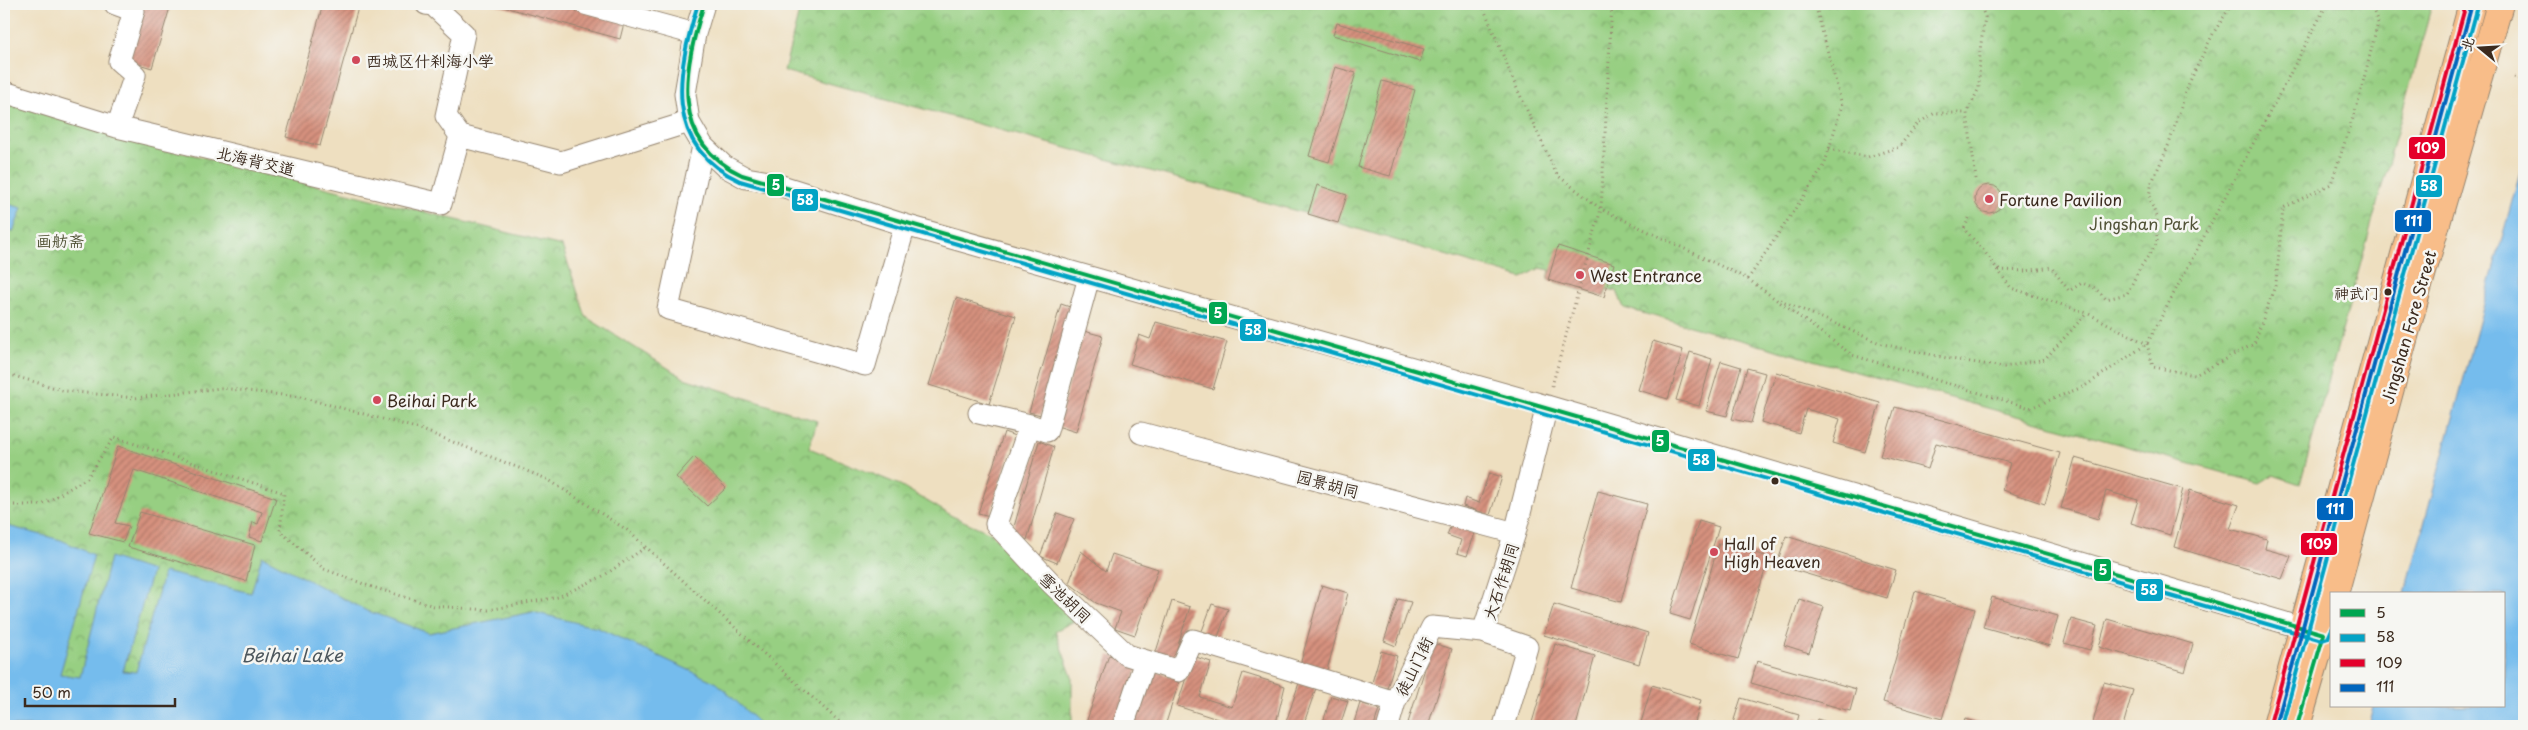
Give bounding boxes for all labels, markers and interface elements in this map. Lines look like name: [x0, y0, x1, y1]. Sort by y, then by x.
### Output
north arrow: [2456, 22, 2506, 72]
text: 北: [2455, 34, 2479, 54]
place label: 西城区什刹海小学: [366, 48, 494, 72]
marker: 西城区什刹海小学: [350, 54, 362, 66]
line badge: 109: [2408, 136, 2446, 160]
text: 109: [2414, 137, 2440, 158]
street label: 北海背交道: [214, 139, 298, 181]
line badge: 5: [766, 173, 785, 197]
text: 5: [772, 174, 781, 195]
line badge: 58: [2415, 174, 2443, 198]
text: 58: [2420, 175, 2438, 196]
place label: Fortune Pavilion: [1999, 187, 2122, 211]
line badge: 58: [791, 188, 819, 212]
text: 58: [796, 189, 814, 210]
marker: Fortune Pavilion: [1983, 193, 1995, 205]
line badge: 111: [2394, 209, 2432, 233]
text: 111: [2404, 210, 2422, 231]
park label: Jingshan Park: [2089, 211, 2199, 235]
park label: 画舫斋: [36, 228, 84, 252]
street label: Jingshan Fore Street: [2375, 247, 2442, 407]
place label: West Entrance: [1590, 263, 1702, 287]
marker: West Entrance: [1574, 269, 1586, 281]
place label: 神武门: [2334, 281, 2379, 304]
marker: 神武门: [2383, 287, 2393, 297]
line badge: 5: [1208, 301, 1228, 325]
text: 5: [1214, 302, 1223, 323]
line badge: 58: [1239, 318, 1267, 342]
text: 58: [1244, 319, 1262, 340]
place label: Beihai Park: [387, 388, 477, 412]
marker: Beihai Park: [371, 394, 383, 406]
line badge: 5: [1651, 429, 1670, 453]
text: 5: [1656, 430, 1665, 451]
line badge: 58: [1687, 448, 1716, 472]
text: 58: [1692, 449, 1710, 470]
street label: 园景胡同: [1294, 463, 1362, 503]
unlabelled marker: [1770, 476, 1780, 486]
line badge: 111: [2316, 497, 2354, 521]
text: 111: [2326, 498, 2344, 519]
place label: Hall of High Heaven: [1724, 531, 1821, 573]
line badge: 109: [2300, 532, 2338, 556]
text: 109: [2306, 533, 2332, 554]
street label: 大石作胡同: [1476, 539, 1524, 623]
marker: Hall of High Heaven: [1708, 546, 1720, 558]
line badge: 5: [2093, 558, 2112, 582]
text: 5: [2099, 559, 2108, 580]
street label: 雪池胡同: [1035, 566, 1097, 628]
line badge: 58: [2135, 578, 2164, 602]
text: 58: [2140, 579, 2158, 600]
legend: [2330, 592, 2506, 708]
text: 5: [2376, 600, 2386, 623]
text: 58: [2376, 624, 2395, 647]
street label: 徒山门街: [1388, 632, 1438, 700]
water label: Beihai Lake: [241, 641, 344, 668]
text: 109: [2376, 650, 2402, 673]
text: 111: [2376, 674, 2394, 697]
scale bar: [25, 675, 175, 707]
text: 50 m: [32, 680, 71, 703]

